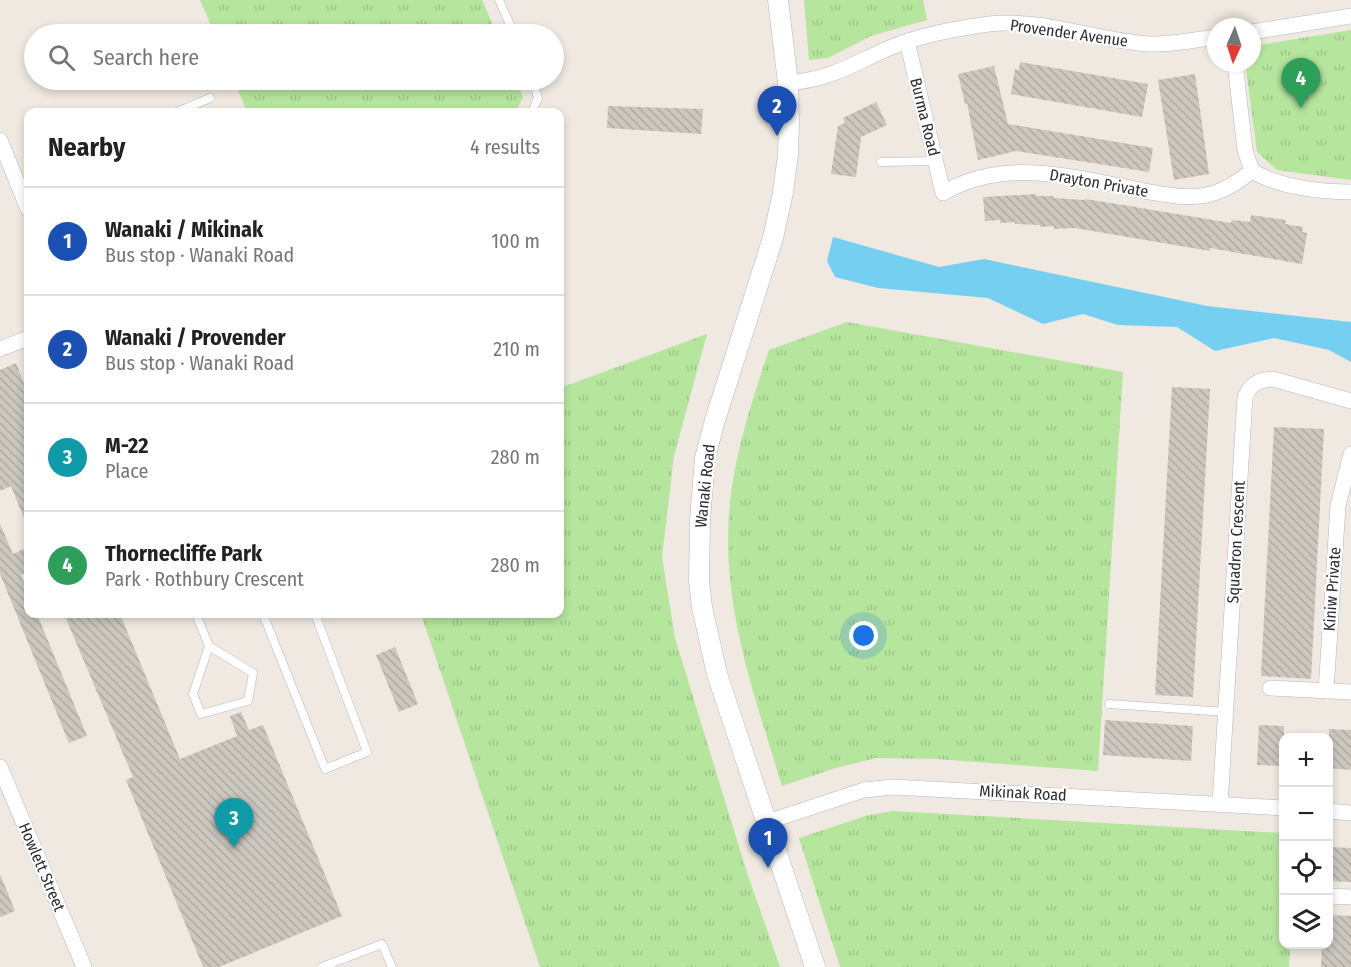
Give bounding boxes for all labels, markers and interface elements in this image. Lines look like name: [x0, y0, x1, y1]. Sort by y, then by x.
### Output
street label: Provender Avenue: [1009, 15, 1129, 51]
north arrow: [1207, 18, 1261, 72]
search box: [24, 24, 564, 90]
icon: search: [45, 41, 78, 74]
text: Search here: [93, 44, 199, 71]
pin: 4: [1282, 58, 1320, 108]
street label: Burma Road: [906, 76, 944, 158]
pin: 2: [758, 86, 796, 136]
text: Nearby: [48, 132, 125, 163]
text: 4 results: [470, 135, 540, 159]
street label: Drayton Private: [1048, 165, 1150, 201]
text: Wanaki / Mikinak: [105, 216, 263, 243]
text: 1: [63, 229, 72, 253]
text: 100 m: [491, 229, 540, 253]
text: Bus stop · Wanaki Road: [105, 243, 294, 267]
text: Wanaki / Provender: [105, 324, 286, 351]
text: 2: [63, 337, 72, 361]
text: 210 m: [493, 337, 540, 361]
text: Bus stop · Wanaki Road: [105, 351, 294, 375]
text: M-22: [105, 432, 148, 459]
street label: Wanaki Road: [691, 443, 719, 529]
text: 3: [63, 445, 72, 469]
text: 280 m: [491, 445, 540, 469]
text: Place: [105, 459, 148, 483]
street label: Squadron Crescent: [1223, 479, 1249, 604]
text: Thornecliffe Park: [105, 540, 262, 567]
street label: Kiniw Private: [1320, 546, 1344, 632]
text: 4: [62, 553, 73, 577]
text: 280 m: [491, 553, 540, 577]
text: Park · Rothbury Crescent: [105, 567, 304, 591]
your location: [849, 621, 878, 650]
map controls: [1279, 733, 1333, 949]
button: +: [1279, 733, 1333, 787]
street label: Mikinak Road: [979, 781, 1067, 805]
button: −: [1279, 787, 1333, 841]
pin: 3: [214, 798, 254, 848]
pin: 1: [748, 818, 788, 868]
street label: Howlett Street: [15, 820, 69, 915]
button: locate: [1279, 841, 1333, 895]
button: layers: [1279, 895, 1333, 949]

